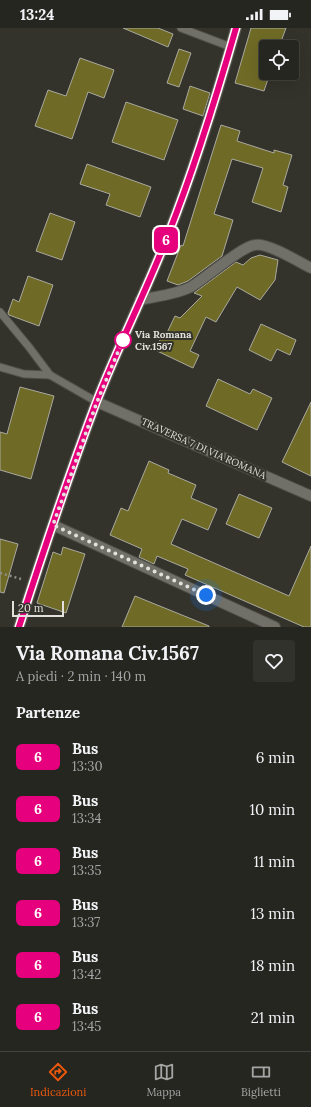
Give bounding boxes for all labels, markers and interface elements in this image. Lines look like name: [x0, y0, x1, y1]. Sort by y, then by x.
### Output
text: 13:24: [20, 5, 54, 24]
map controls: [259, 40, 299, 80]
button: locate: [259, 40, 299, 80]
line badge: 6: [153, 227, 179, 253]
text: 6: [162, 231, 170, 249]
place label: Via Romana Civ.1567: [135, 328, 192, 353]
marker: Via Romana Civ.1567: [114, 331, 132, 349]
street label: TRAVERSA 7 DI VIA ROMANA: [139, 415, 269, 482]
your location: [196, 585, 216, 605]
scale bar: [12, 599, 64, 618]
text: 20 m: [18, 601, 43, 615]
button: heart: [253, 640, 295, 682]
text: Via Romana Civ.1567: [16, 641, 199, 665]
text: A piedi · 2 min · 140 m: [16, 668, 146, 685]
text: Partenze: [16, 703, 80, 722]
text: Bus: [72, 739, 98, 758]
text: 6: [34, 748, 42, 766]
text: 6 min: [256, 748, 295, 767]
text: 13:30: [72, 758, 103, 775]
text: Bus: [72, 791, 98, 810]
text: 6: [34, 800, 42, 818]
text: 10 min: [250, 800, 295, 819]
text: 13:34: [72, 810, 102, 827]
text: Bus: [72, 843, 98, 862]
text: 6: [34, 852, 42, 870]
text: 11 min: [253, 852, 295, 871]
text: 13:35: [72, 862, 102, 879]
text: Bus: [72, 895, 98, 914]
text: 6: [34, 904, 42, 922]
text: 13 min: [251, 904, 295, 923]
text: 13:37: [72, 914, 100, 931]
text: Bus: [72, 947, 98, 966]
text: 6: [34, 956, 42, 974]
text: 18 min: [250, 956, 295, 975]
text: 13:42: [72, 966, 101, 983]
text: Bus: [72, 999, 98, 1018]
text: 6: [34, 1008, 42, 1026]
text: 21 min: [251, 1008, 295, 1027]
text: 13:45: [72, 1018, 101, 1035]
tab: Indicazioni: [30, 1061, 86, 1099]
tab: Mappa: [146, 1061, 181, 1099]
tab: Biglietti: [241, 1061, 281, 1099]

